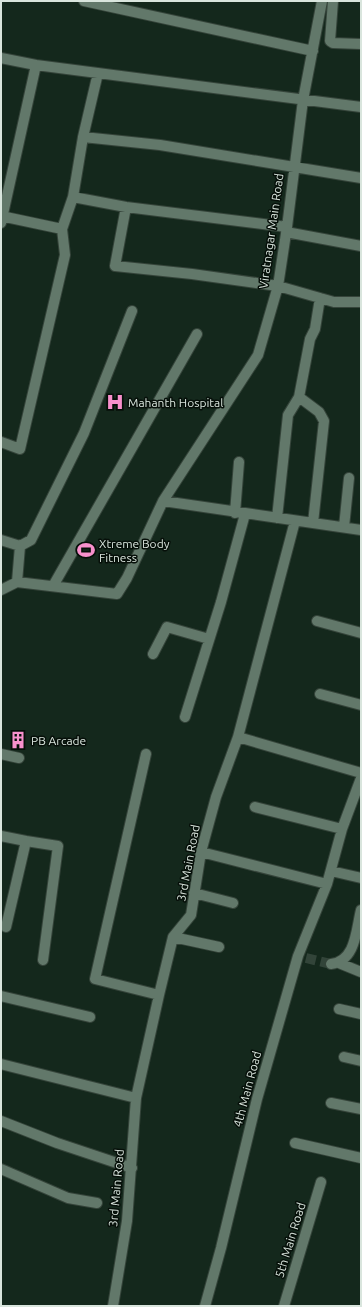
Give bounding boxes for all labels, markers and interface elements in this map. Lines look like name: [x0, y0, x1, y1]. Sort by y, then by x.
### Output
street label: Viratnagar Main Road: [256, 172, 286, 290]
hospital icon: Mahanth Hospital: [105, 392, 125, 412]
place label: Mahanth Hospital: [128, 396, 223, 409]
place label: Xtreme Body Fitness: [99, 537, 170, 564]
sports icon: Xtreme Body Fitness: [76, 540, 96, 560]
building icon: PB Arcade: [8, 730, 28, 750]
place label: PB Arcade: [31, 734, 86, 747]
street label: 3rd Main Road: [174, 824, 202, 902]
street label: 4th Main Road: [231, 1050, 263, 1128]
street label: 3rd Main Road: [106, 1149, 126, 1227]
street label: 5th Main Road: [272, 1201, 308, 1279]

